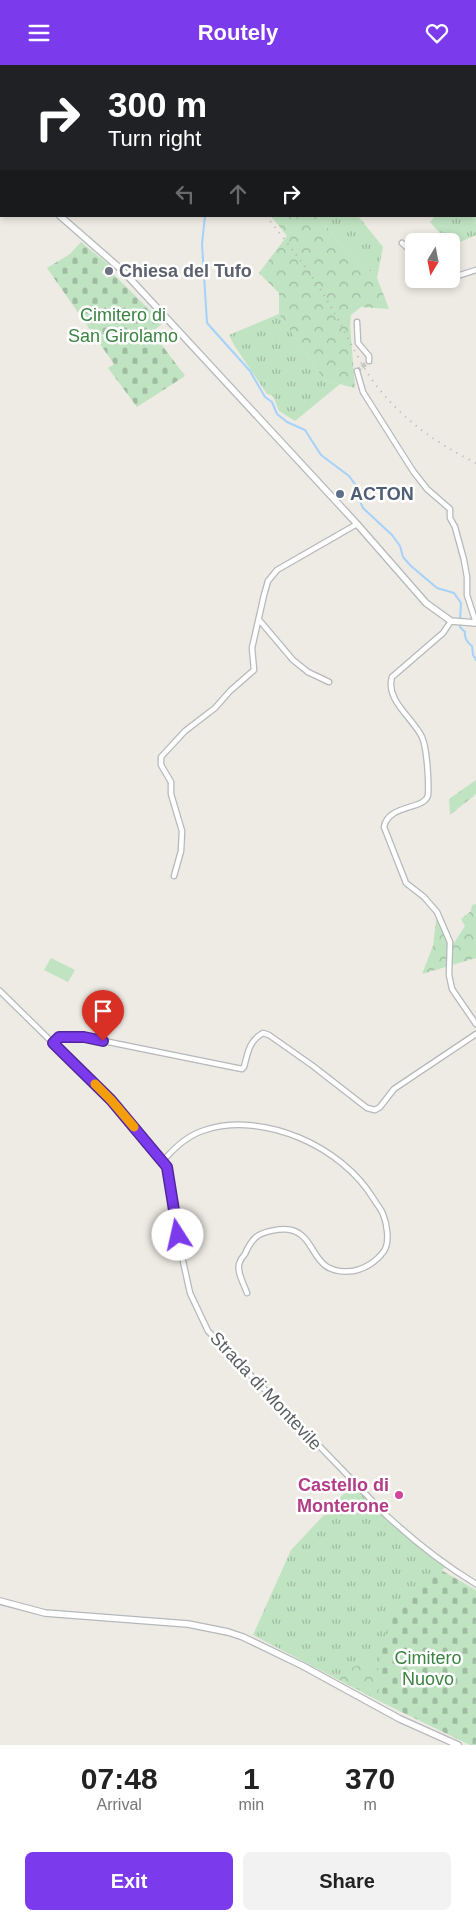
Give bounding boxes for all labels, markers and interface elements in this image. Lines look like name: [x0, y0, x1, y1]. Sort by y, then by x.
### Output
icon: menu: [25, 19, 53, 47]
icon: heart: [423, 19, 451, 47]
text: Routely: [198, 20, 278, 45]
icon: right: [25, 85, 90, 150]
text: 300 m: [108, 85, 207, 124]
text: Turn right: [108, 126, 201, 151]
icon: left: [171, 180, 199, 208]
icon: ahead: [224, 180, 252, 208]
icon: right: [277, 180, 305, 208]
north arrow: [405, 233, 460, 287]
map controls: [405, 233, 460, 288]
place label: Chiesa del Tufo: [119, 261, 252, 281]
marker: Chiesa del Tufo: [103, 265, 115, 277]
park label: Cimitero di San Girolamo: [68, 305, 178, 346]
place label: ACTON: [350, 484, 414, 504]
marker: ACTON: [334, 488, 346, 500]
pin: [82, 990, 124, 1041]
icon: arrive: [89, 997, 117, 1025]
position arrow: [151, 1208, 203, 1260]
street label: Strada di Montevile: [206, 1328, 326, 1454]
place label: Castello di Monterone: [297, 1475, 389, 1516]
marker: Castello di Monterone: [393, 1489, 405, 1501]
park label: Cimitero Nuovo: [394, 1648, 462, 1689]
text: 07:48: [81, 1762, 158, 1795]
text: 1: [243, 1762, 260, 1795]
text: 370: [345, 1762, 395, 1795]
text: Arrival: [97, 1796, 142, 1813]
text: min: [238, 1796, 264, 1813]
text: m: [363, 1796, 377, 1813]
button: Exit: [25, 1852, 233, 1910]
button: Share: [243, 1852, 451, 1910]

